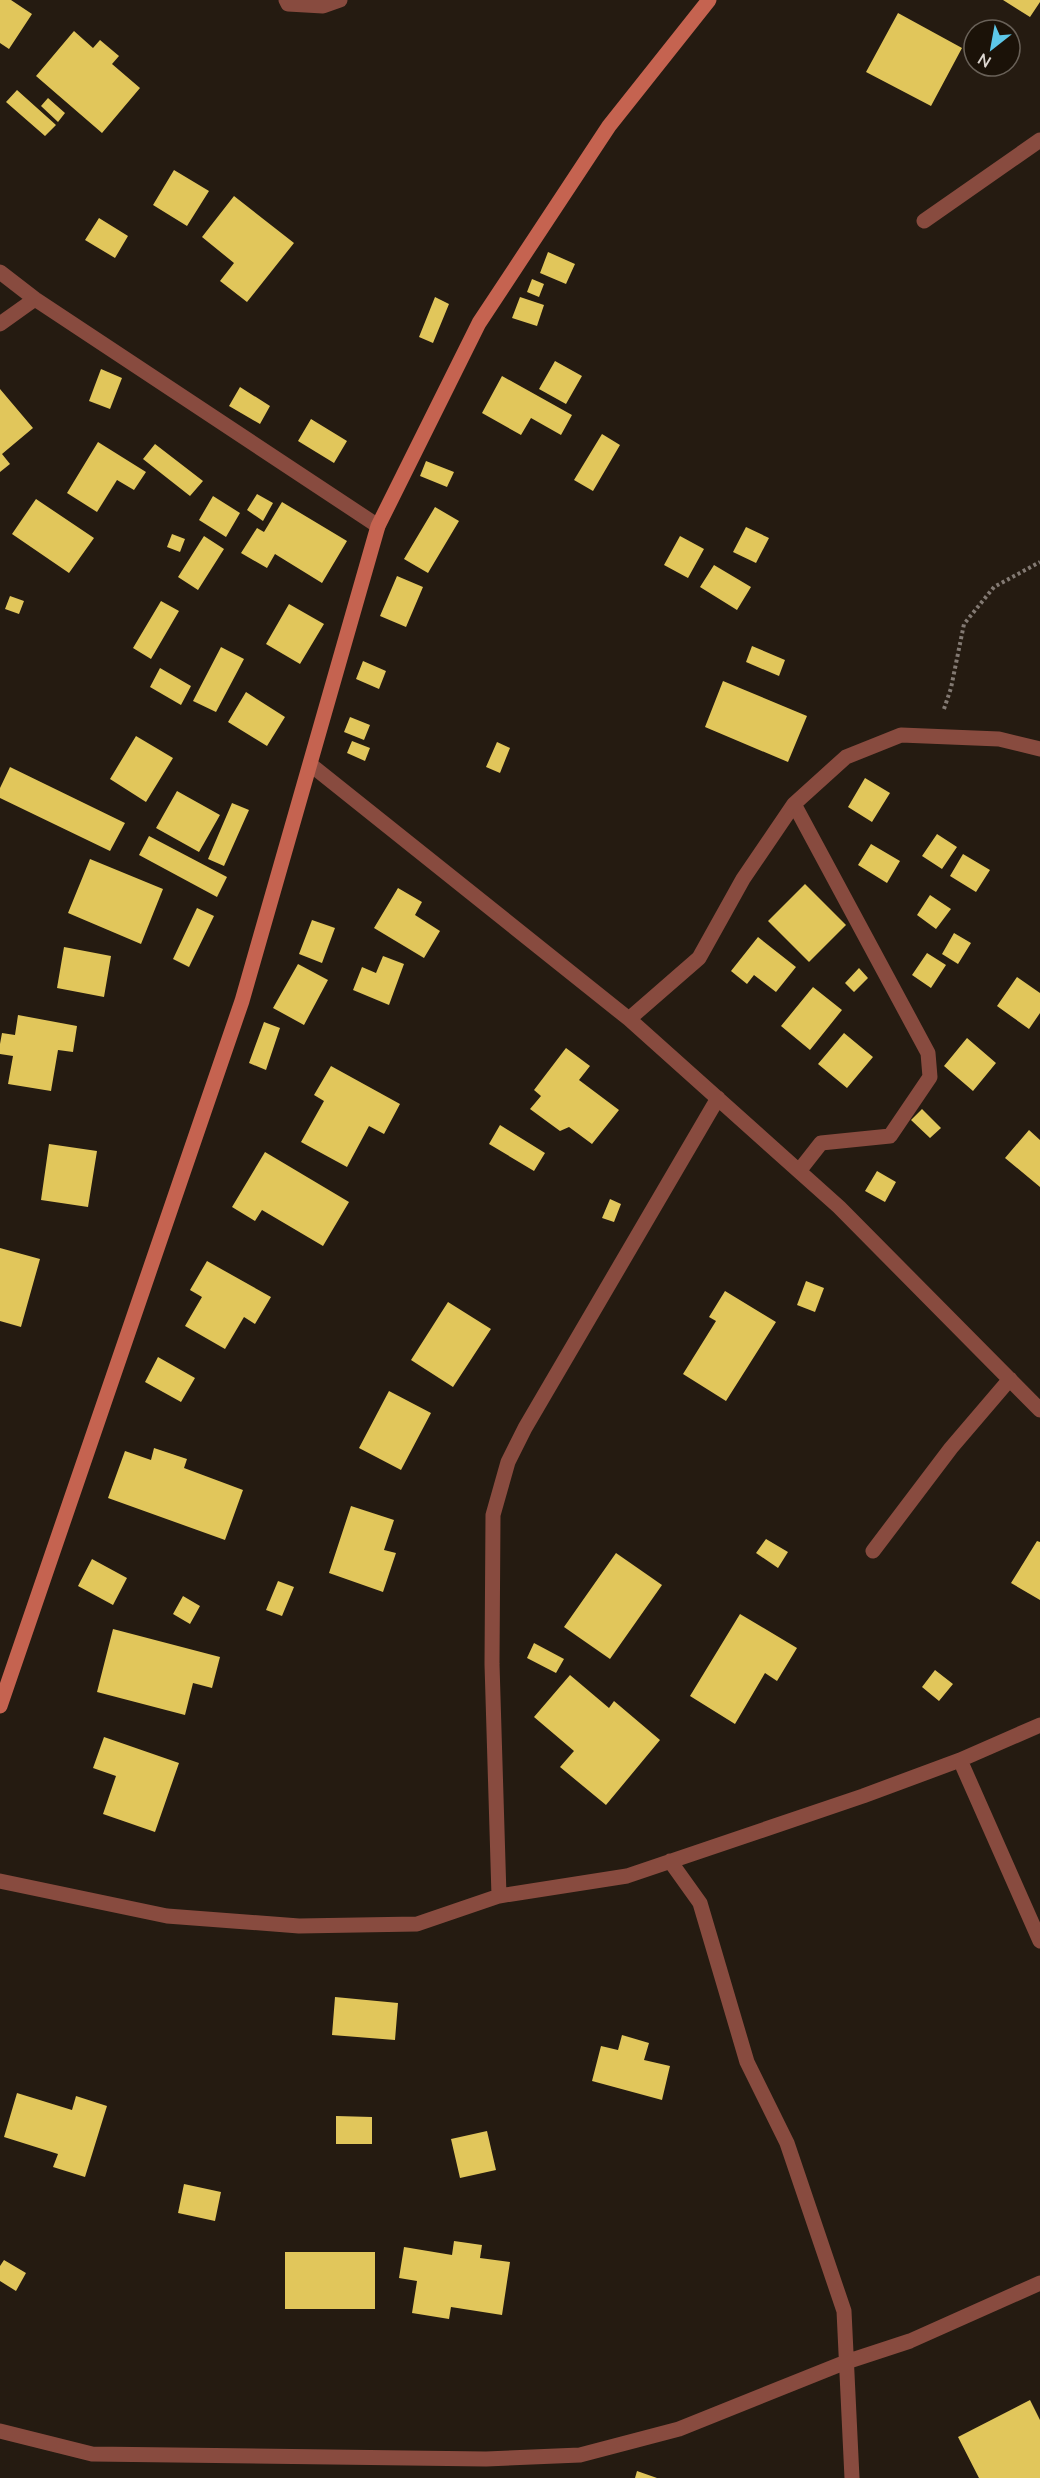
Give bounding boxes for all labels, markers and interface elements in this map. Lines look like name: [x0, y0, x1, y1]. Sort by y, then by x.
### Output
north arrow: [962, 18, 1022, 78]
text: N: [974, 49, 995, 73]

